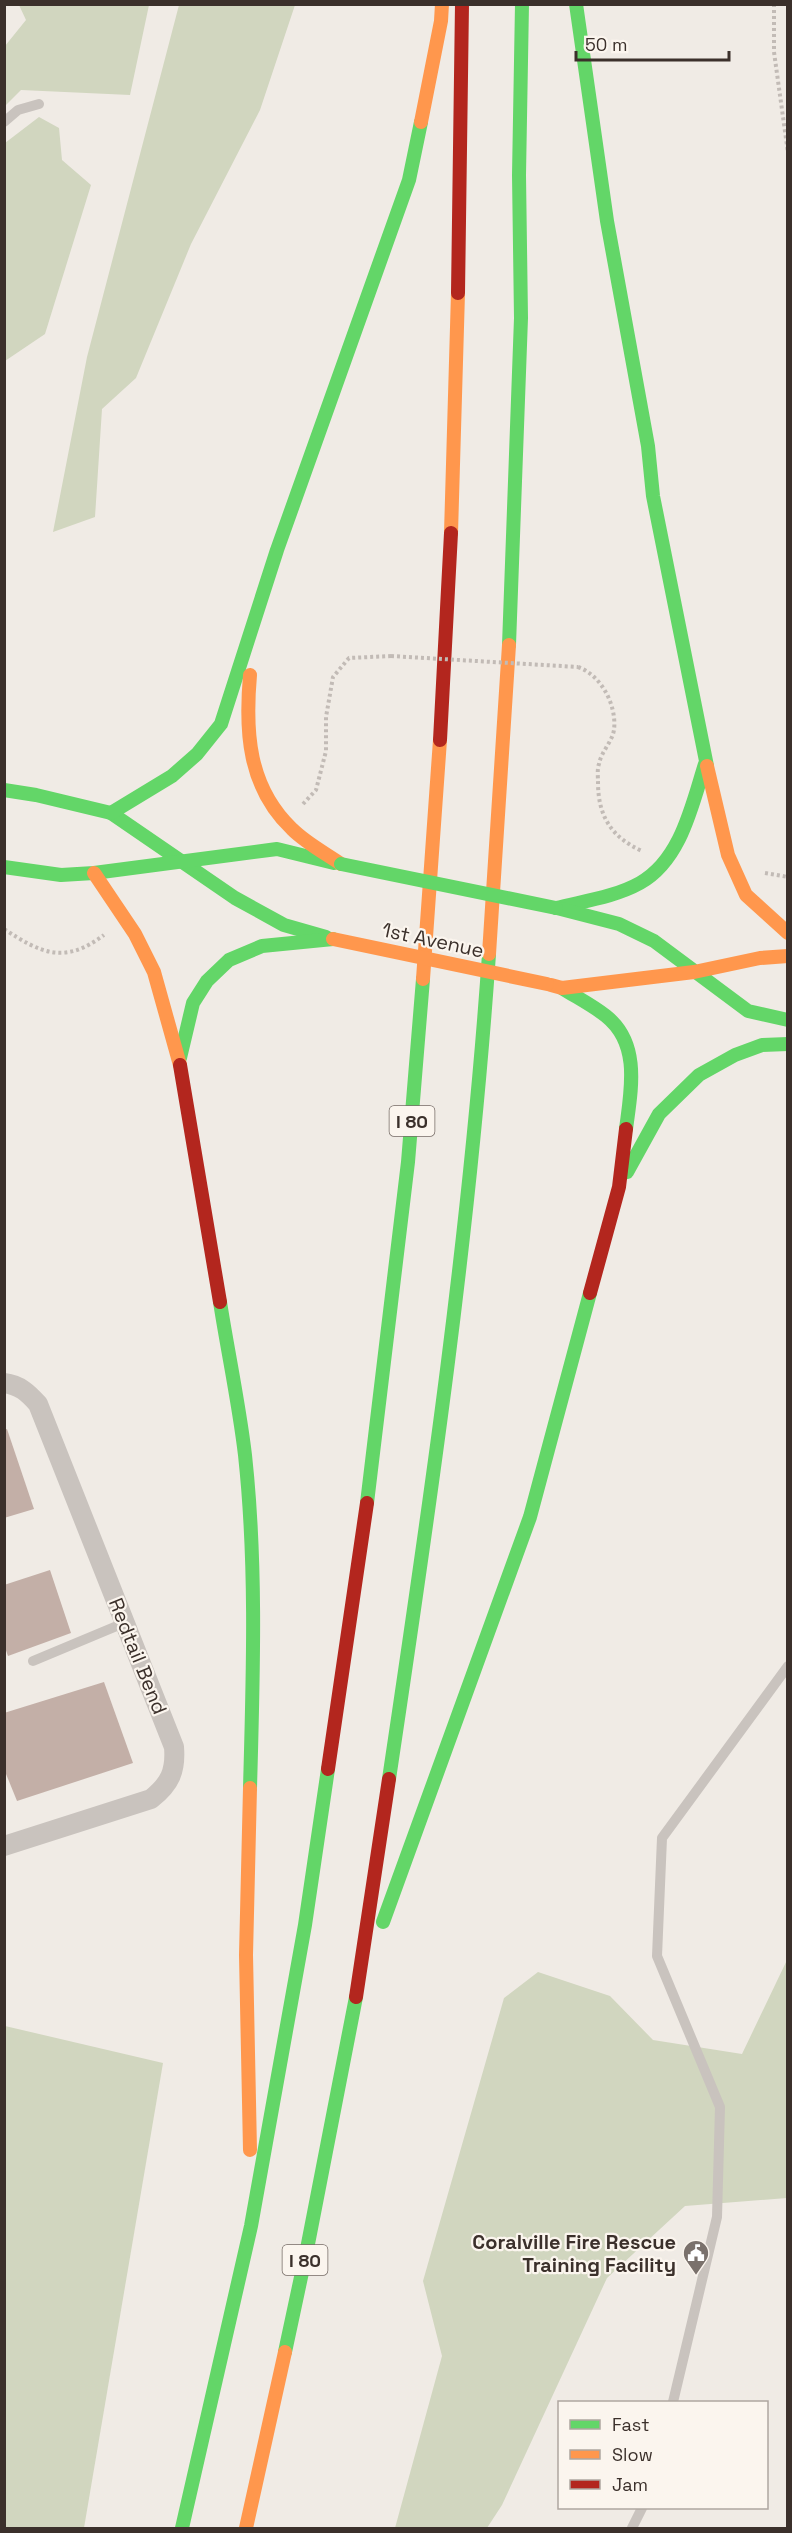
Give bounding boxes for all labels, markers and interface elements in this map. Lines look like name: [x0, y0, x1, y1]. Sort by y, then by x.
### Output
scale bar: [576, 24, 729, 62]
text: 50 m: [585, 33, 627, 56]
street label: 1st Avenue: [380, 917, 486, 963]
road number: I 80: [390, 1106, 434, 1136]
street label: Redtail Bend: [103, 1594, 173, 1718]
place label: Coralville Fire Rescue Training Facility: [472, 2229, 676, 2278]
public building icon: Coralville Fire Rescue Training Facility: [681, 2238, 711, 2276]
road number: I 80: [282, 2245, 328, 2275]
legend: [558, 2401, 768, 2509]
text: Fast: [612, 2413, 649, 2436]
text: Slow: [612, 2443, 653, 2466]
text: Jam: [612, 2473, 648, 2496]

